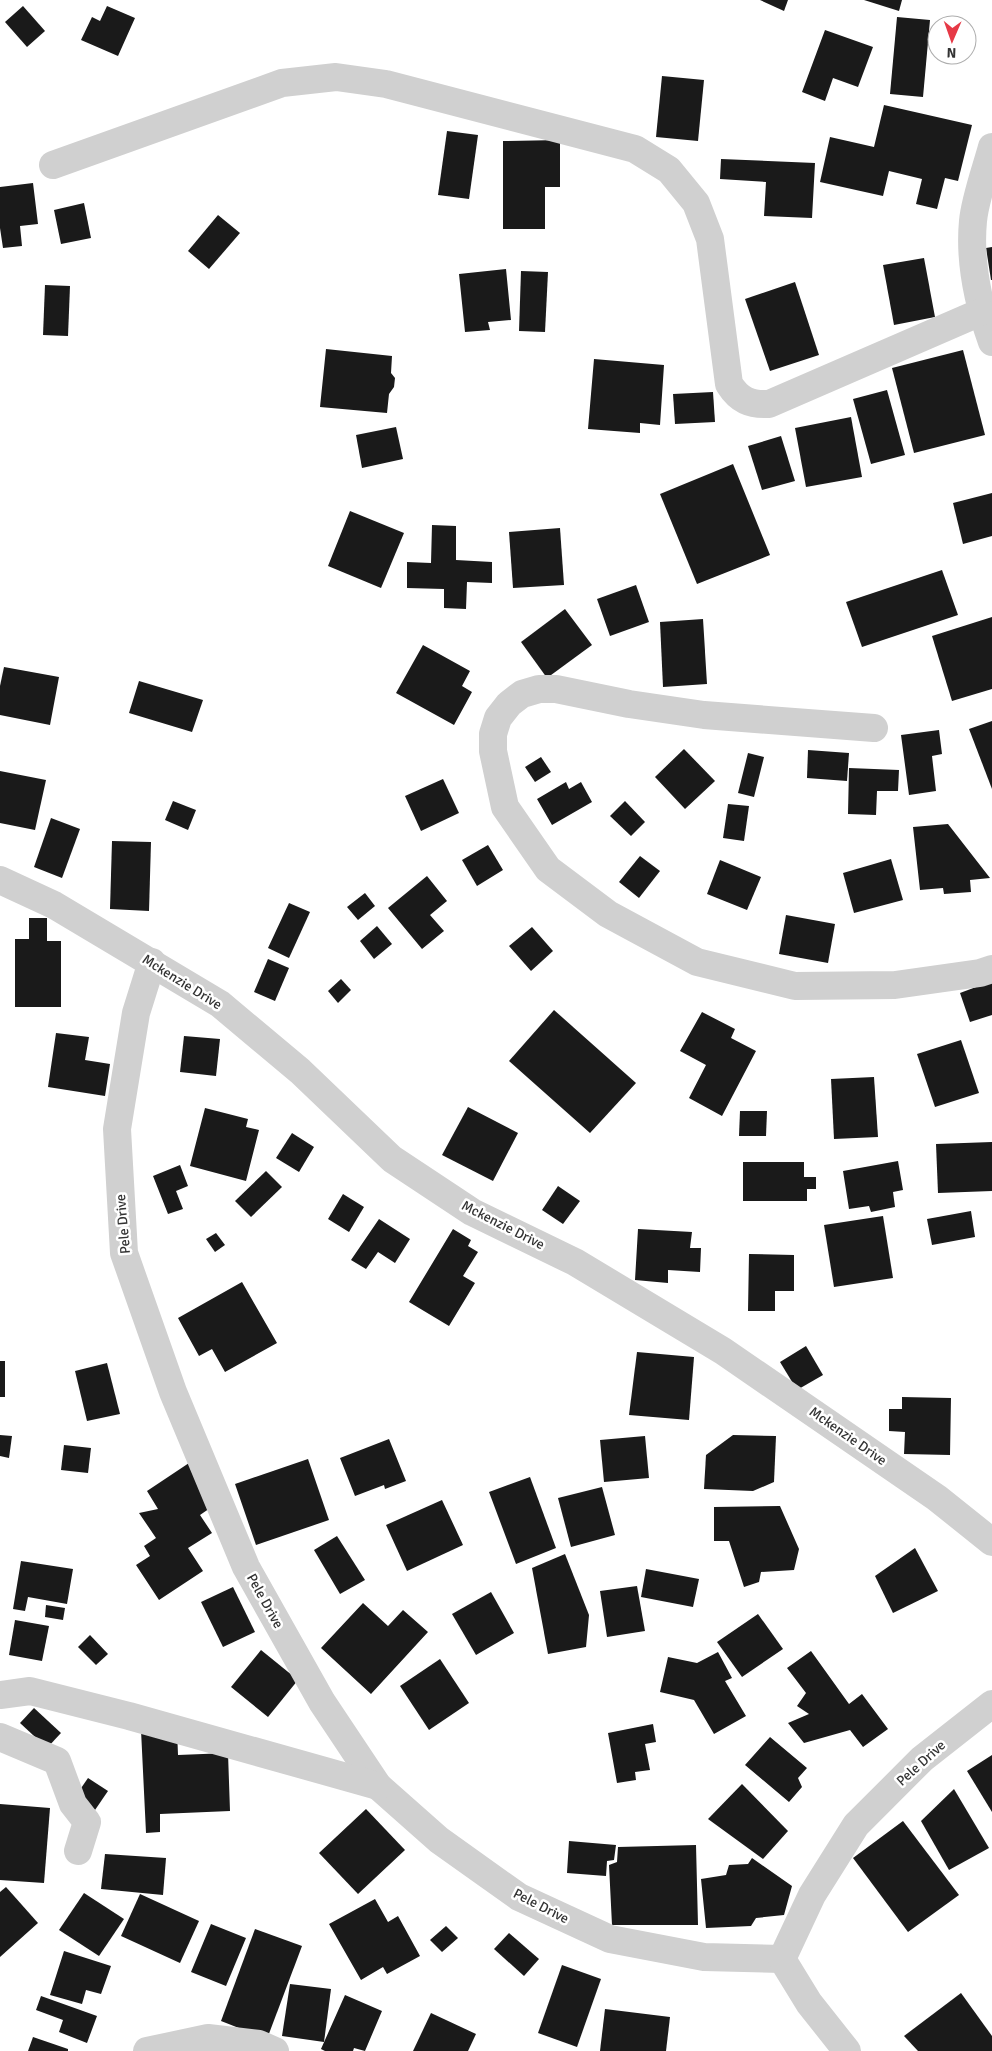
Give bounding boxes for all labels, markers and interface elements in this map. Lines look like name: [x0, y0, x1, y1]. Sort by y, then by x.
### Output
north arrow: [927, 15, 977, 65]
text: N: [946, 44, 957, 61]
street label: Mckenzie Drive: [139, 951, 225, 1013]
street label: Pele Drive: [112, 1193, 134, 1255]
street label: Mckenzie Drive: [459, 1197, 547, 1253]
street label: Mckenzie Drive: [806, 1403, 890, 1469]
street label: Pele Drive: [243, 1571, 287, 1631]
street label: Pele Drive: [893, 1737, 949, 1789]
street label: Pele Drive: [510, 1885, 572, 1927]

